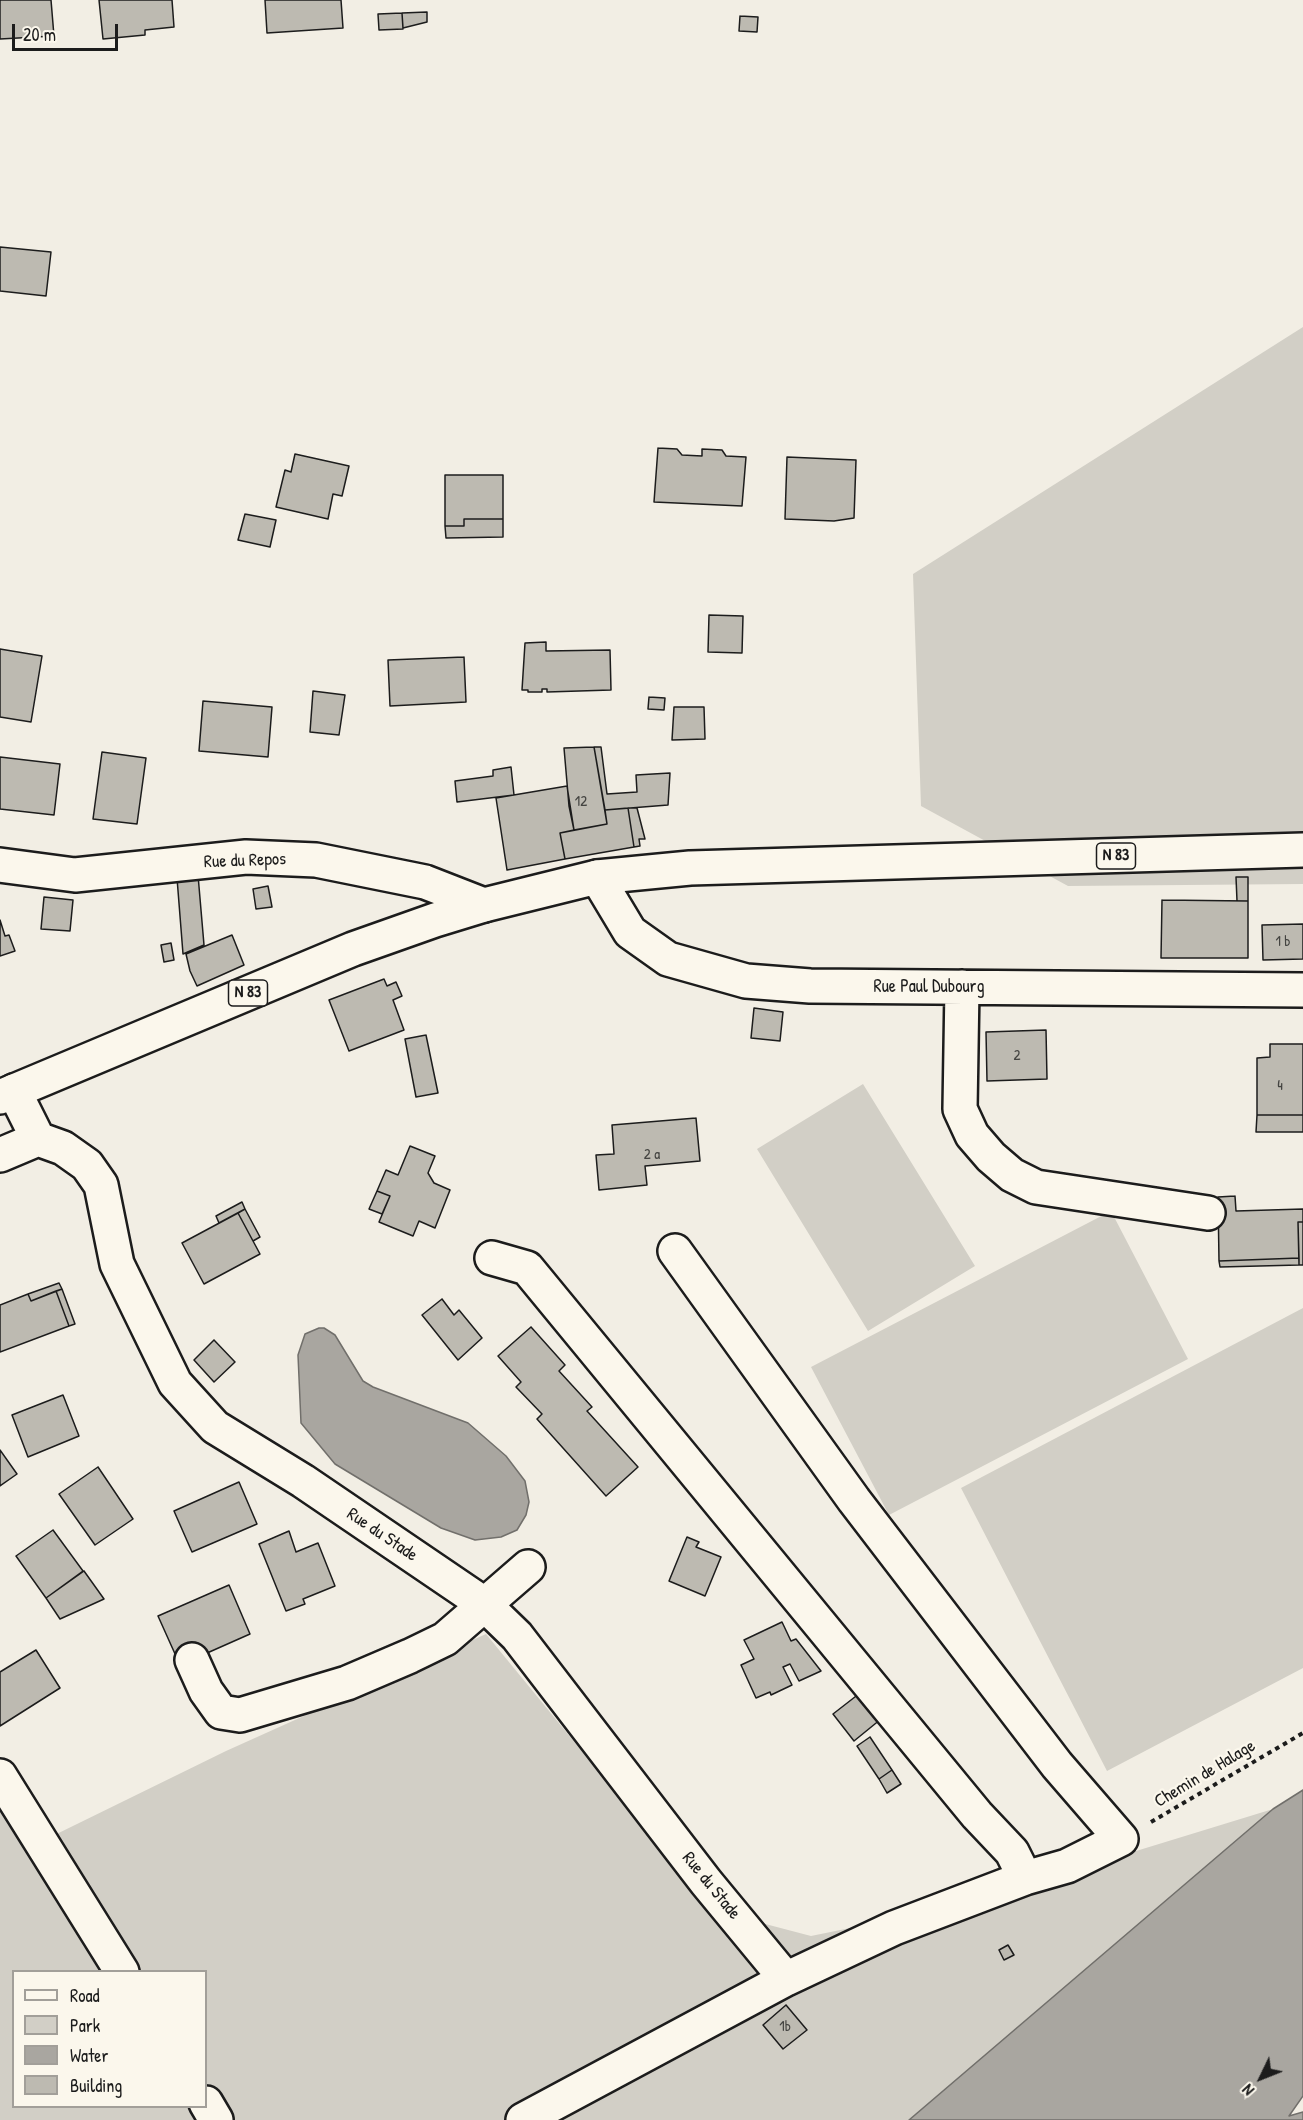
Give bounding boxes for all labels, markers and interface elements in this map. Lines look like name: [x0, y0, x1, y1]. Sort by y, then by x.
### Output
scale bar: [15, 12, 122, 50]
text: 20 m: [23, 22, 56, 47]
house number: 12: [575, 793, 587, 811]
road number: N 83: [1096, 843, 1136, 869]
street label: Rue du Repos: [204, 849, 286, 873]
house number: 1 b: [1275, 933, 1291, 951]
street label: Rue Paul Dubourg: [873, 976, 985, 998]
road number: N 83: [228, 980, 268, 1006]
house number: 2: [1013, 1047, 1021, 1065]
house number: 4: [1277, 1077, 1283, 1095]
house number: 2 a: [644, 1146, 660, 1164]
street label: Rue du Stade: [342, 1503, 422, 1567]
street label: Chemin de Halage: [1151, 1735, 1259, 1813]
street label: Rue du Stade: [677, 1848, 745, 1924]
legend: [12, 1970, 207, 2108]
text: Road: [70, 1983, 100, 2008]
text: Park: [70, 2013, 100, 2038]
house number: 1b: [779, 2018, 791, 2036]
text: Water: [70, 2043, 108, 2068]
north arrow: [1231, 2048, 1291, 2108]
text: Building: [70, 2073, 122, 2098]
text: N: [1237, 2080, 1259, 2101]

